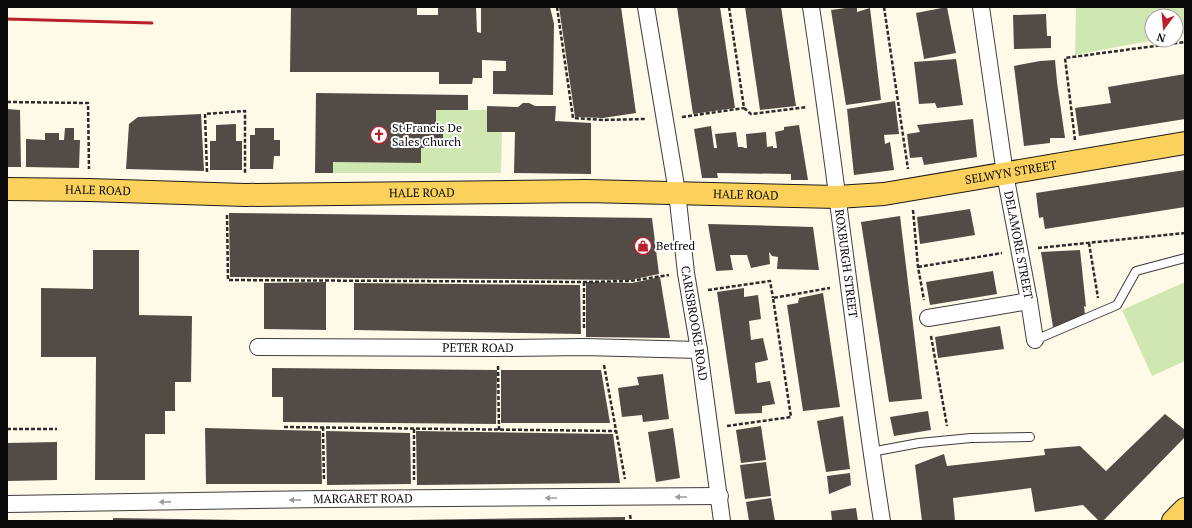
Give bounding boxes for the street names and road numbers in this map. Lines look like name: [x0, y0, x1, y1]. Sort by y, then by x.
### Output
street label: SELWYN STREET: [964, 157, 1058, 187]
street label: HALE ROAD: [65, 182, 131, 198]
street label: HALE ROAD: [389, 185, 455, 200]
street label: HALE ROAD: [713, 186, 779, 203]
street label: DELAMORE STREET: [1001, 189, 1037, 301]
street label: ROXBURGH STREET: [832, 208, 861, 319]
street label: CARISBROOKE ROAD: [678, 265, 711, 382]
street label: PETER ROAD: [442, 340, 514, 355]
street label: MARGARET ROAD: [313, 490, 413, 506]

